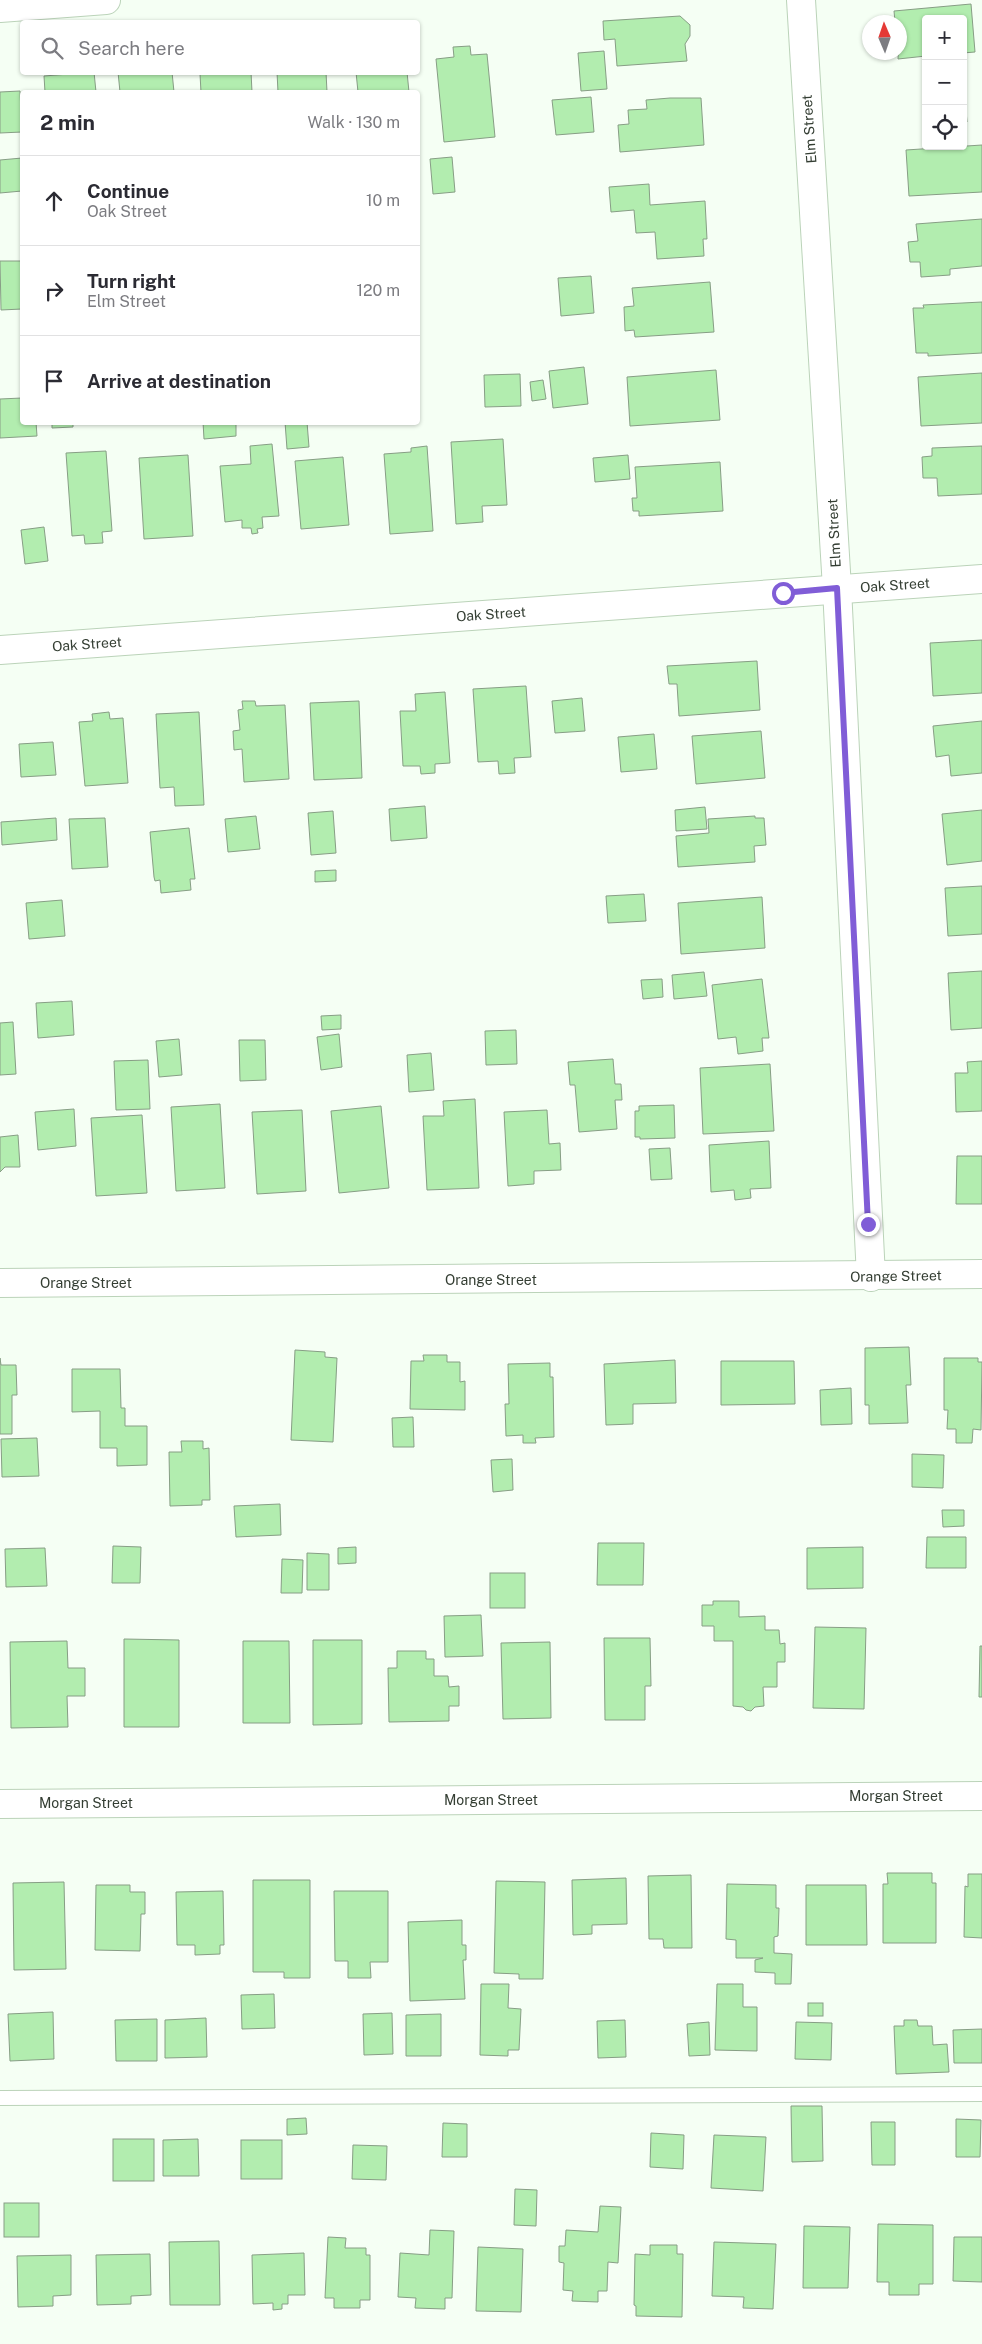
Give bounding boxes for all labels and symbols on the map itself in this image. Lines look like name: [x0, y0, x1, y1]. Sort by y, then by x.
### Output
north arrow: [862, 15, 907, 60]
street label: Elm Street: [799, 94, 819, 164]
street label: Elm Street: [824, 498, 844, 568]
street label: Oak Street: [860, 575, 930, 595]
route start: [772, 582, 795, 605]
street label: Oak Street: [456, 604, 526, 624]
street label: Oak Street: [52, 634, 122, 654]
route end: [857, 1213, 880, 1236]
street label: Orange Street: [850, 1267, 942, 1285]
street label: Orange Street: [445, 1272, 537, 1288]
street label: Orange Street: [40, 1275, 132, 1291]
street label: Morgan Street: [849, 1788, 943, 1804]
street label: Morgan Street: [444, 1792, 538, 1808]
street label: Morgan Street: [39, 1795, 133, 1811]

